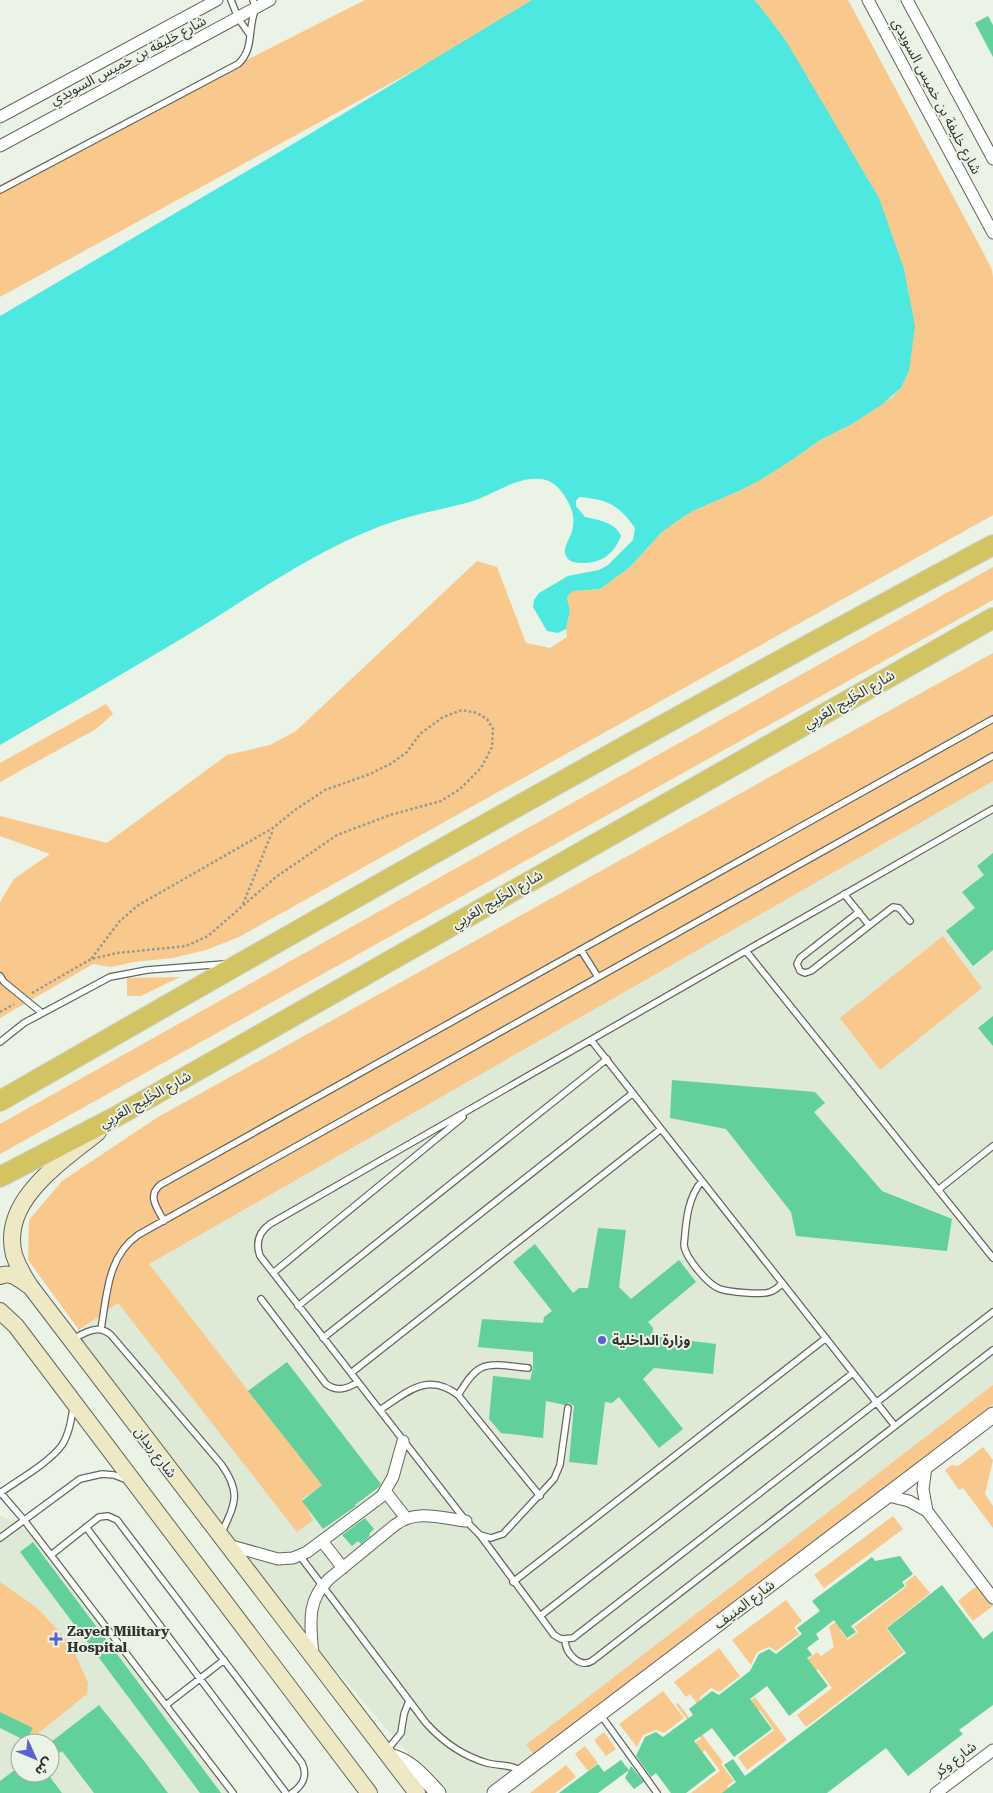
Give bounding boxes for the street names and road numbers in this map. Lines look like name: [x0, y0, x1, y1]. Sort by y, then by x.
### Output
street label: شارع خليفة بن خميس السويدي: [47, 12, 210, 111]
street label: شارع خليفة بن خميس السويدي: [886, 15, 985, 178]
street label: شارع الخَلِيج العَربِي: [801, 667, 899, 734]
street label: شارع الخَلِيج العَربِي: [449, 867, 547, 934]
street label: شارع الخَلِيج العَربِي: [96, 1067, 195, 1134]
street label: شارع ربدان: [129, 1423, 180, 1482]
street label: شارع المنيف: [711, 1576, 779, 1634]
street label: شارع وكر: [930, 1738, 981, 1783]

